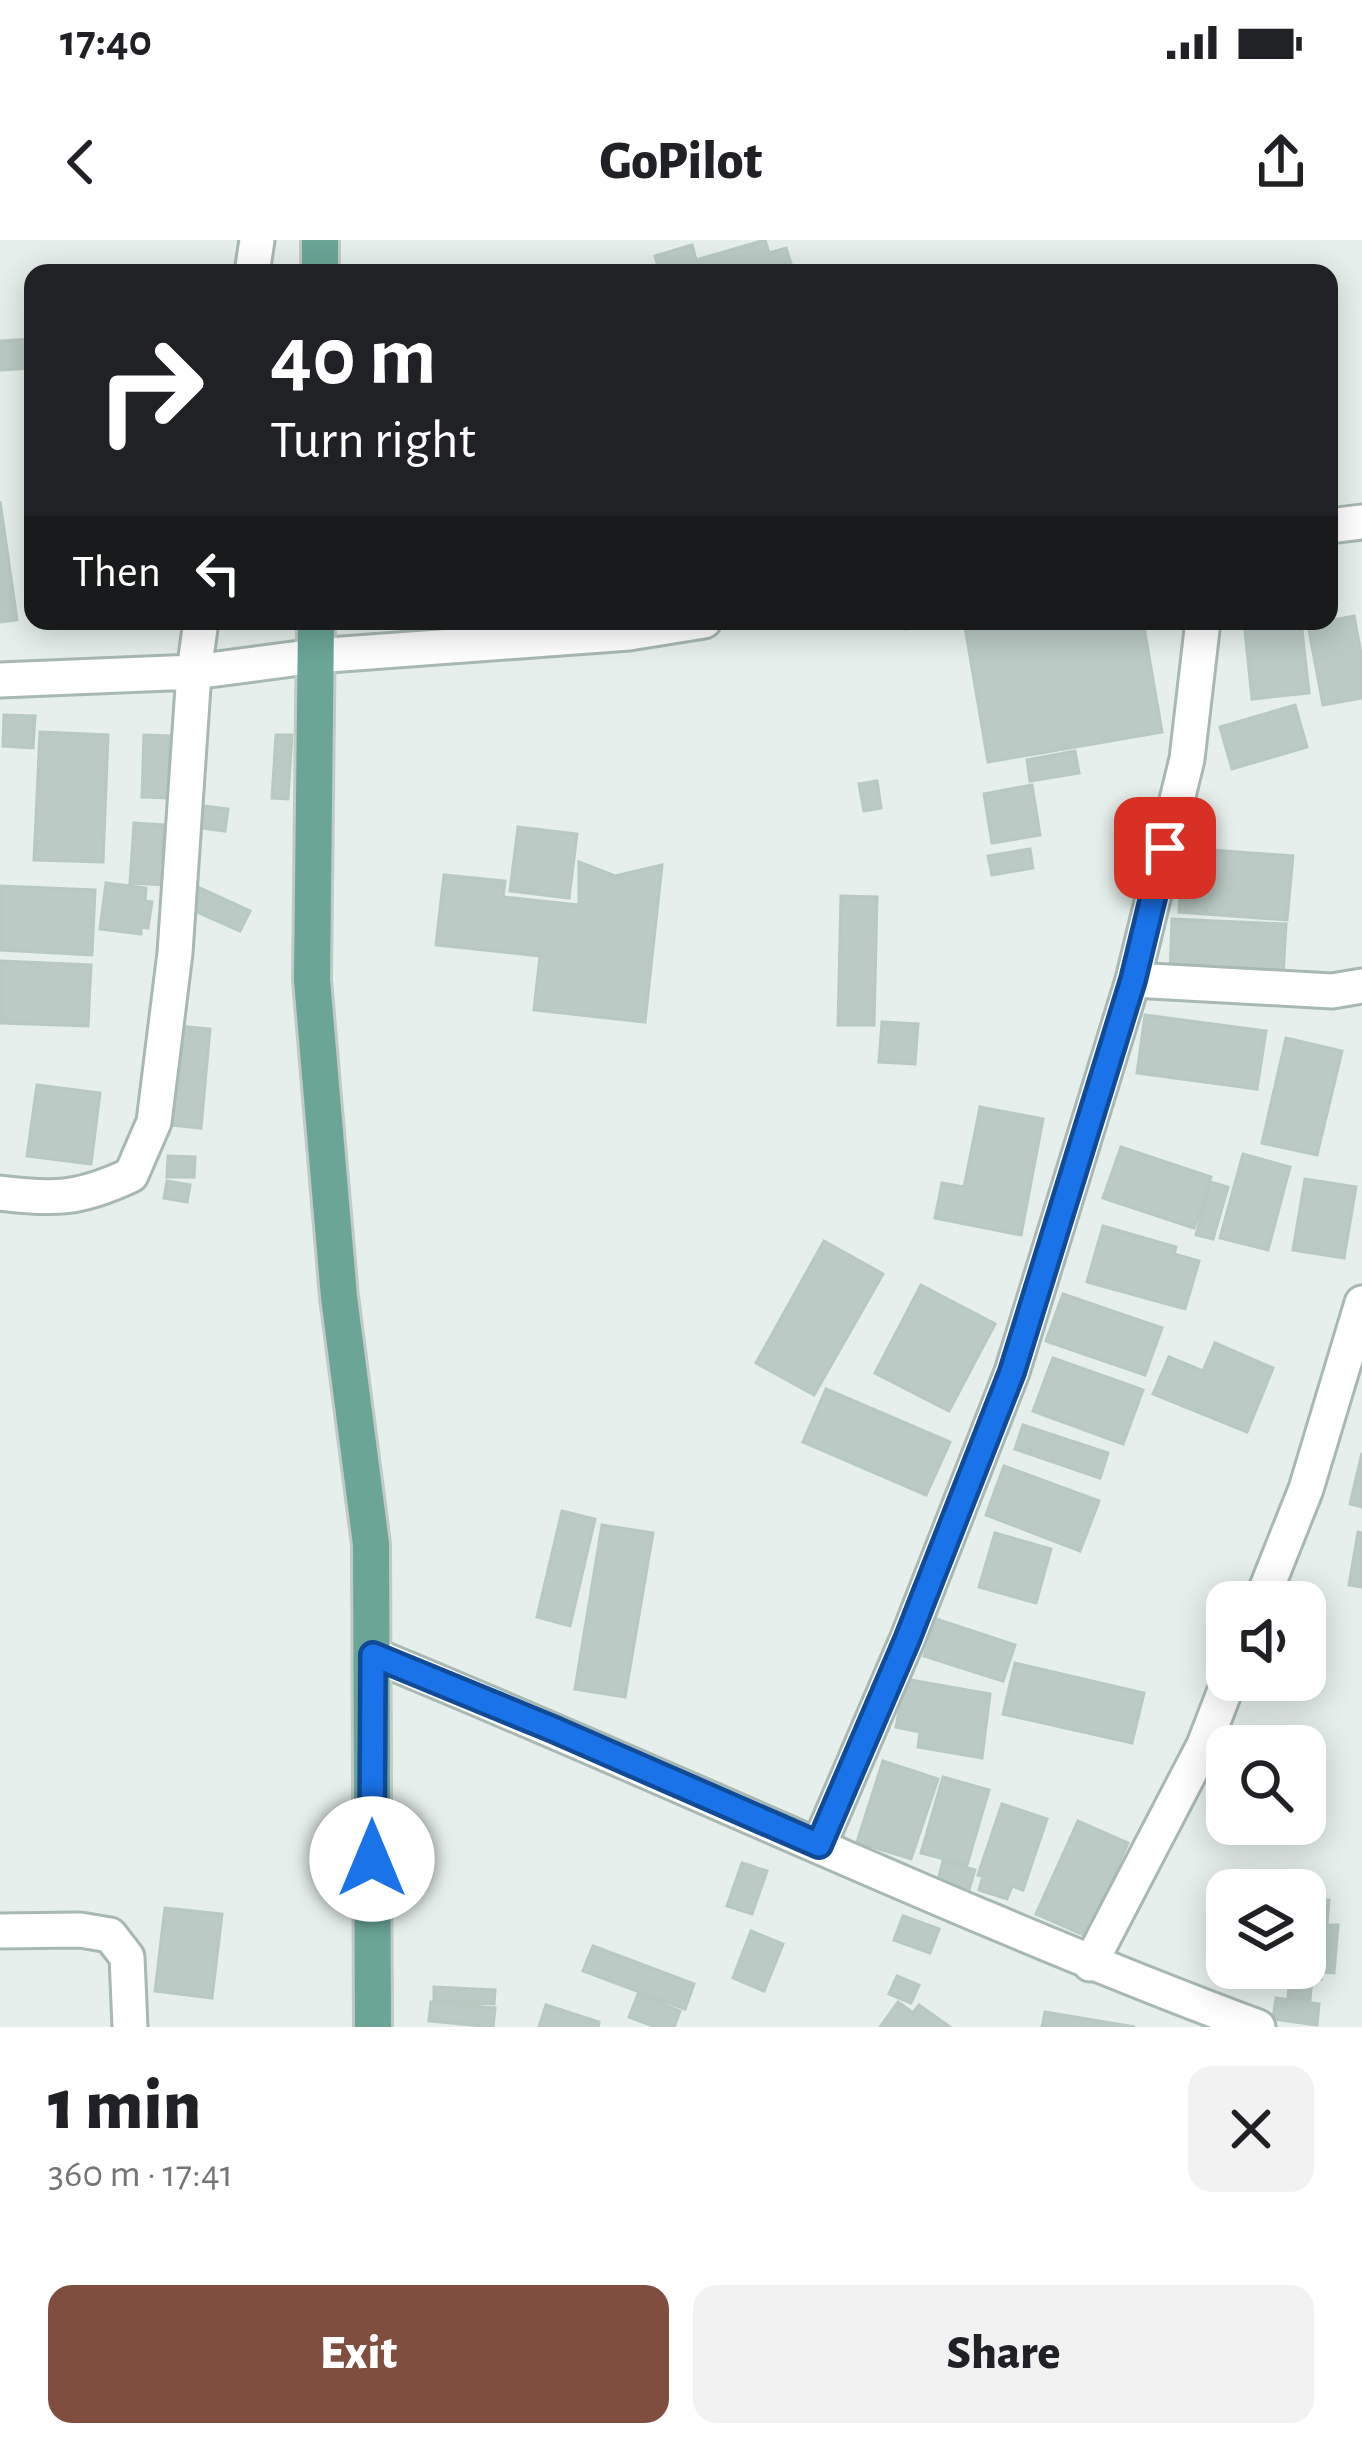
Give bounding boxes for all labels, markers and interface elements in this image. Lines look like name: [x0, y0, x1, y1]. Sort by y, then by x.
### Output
text: 17:40: [60, 19, 152, 64]
icon: back: [48, 129, 114, 195]
icon: share: [1248, 129, 1314, 195]
text: GoPilot: [600, 135, 762, 189]
icon: right: [72, 312, 228, 468]
text: 40 m: [270, 316, 437, 400]
text: Turn right: [270, 414, 476, 468]
icon: left: [185, 540, 251, 606]
text: Then: [72, 550, 161, 595]
pin: [1114, 797, 1216, 899]
icon: arrive: [1132, 815, 1198, 881]
map controls: [1206, 1581, 1326, 1989]
button: sound: [1206, 1581, 1326, 1701]
button: search: [1206, 1725, 1326, 1845]
position arrow: [309, 1796, 435, 1922]
button: layers: [1206, 1869, 1326, 1989]
button: close: [1188, 2066, 1314, 2192]
text: 1 min: [48, 2070, 201, 2142]
text: 360 m · 17:41: [48, 2155, 233, 2194]
button: Exit: [48, 2285, 669, 2423]
button: Share: [693, 2285, 1314, 2423]

